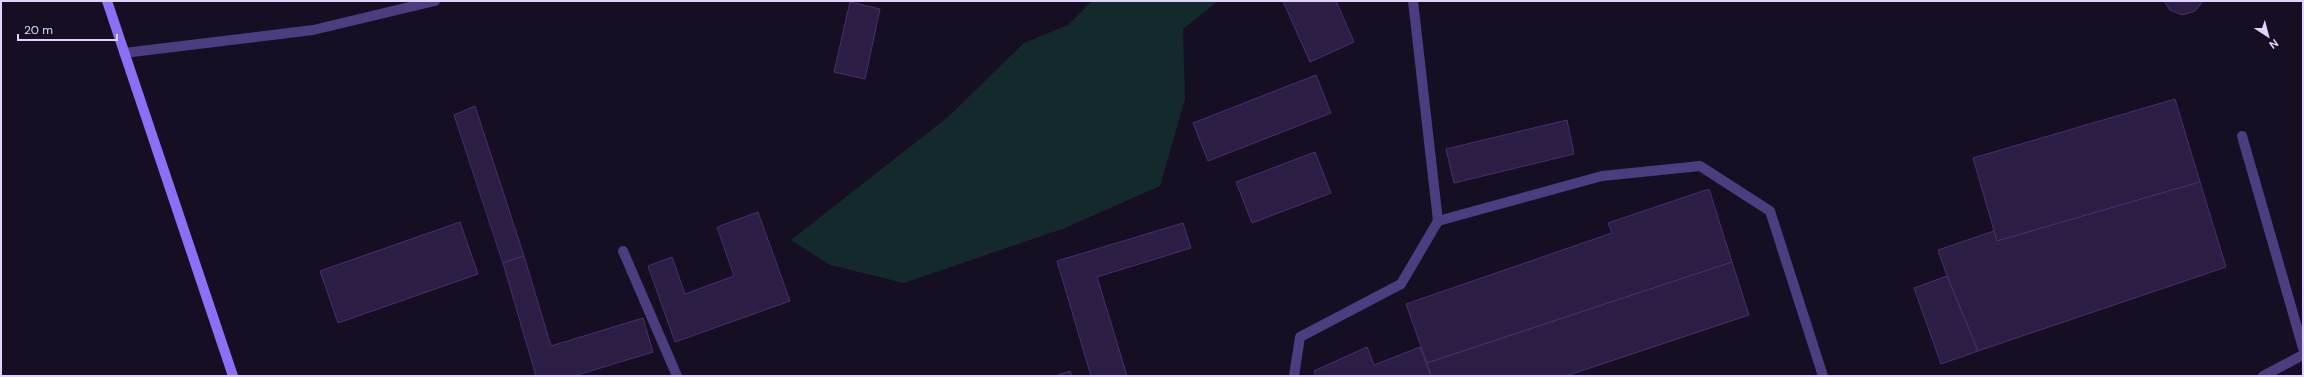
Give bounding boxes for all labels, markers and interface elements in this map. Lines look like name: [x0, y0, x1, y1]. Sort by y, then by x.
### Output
scale bar: [18, 16, 117, 42]
north arrow: [2248, 16, 2288, 56]
text: 20 m: [24, 22, 53, 38]
text: N: [2267, 36, 2281, 52]

